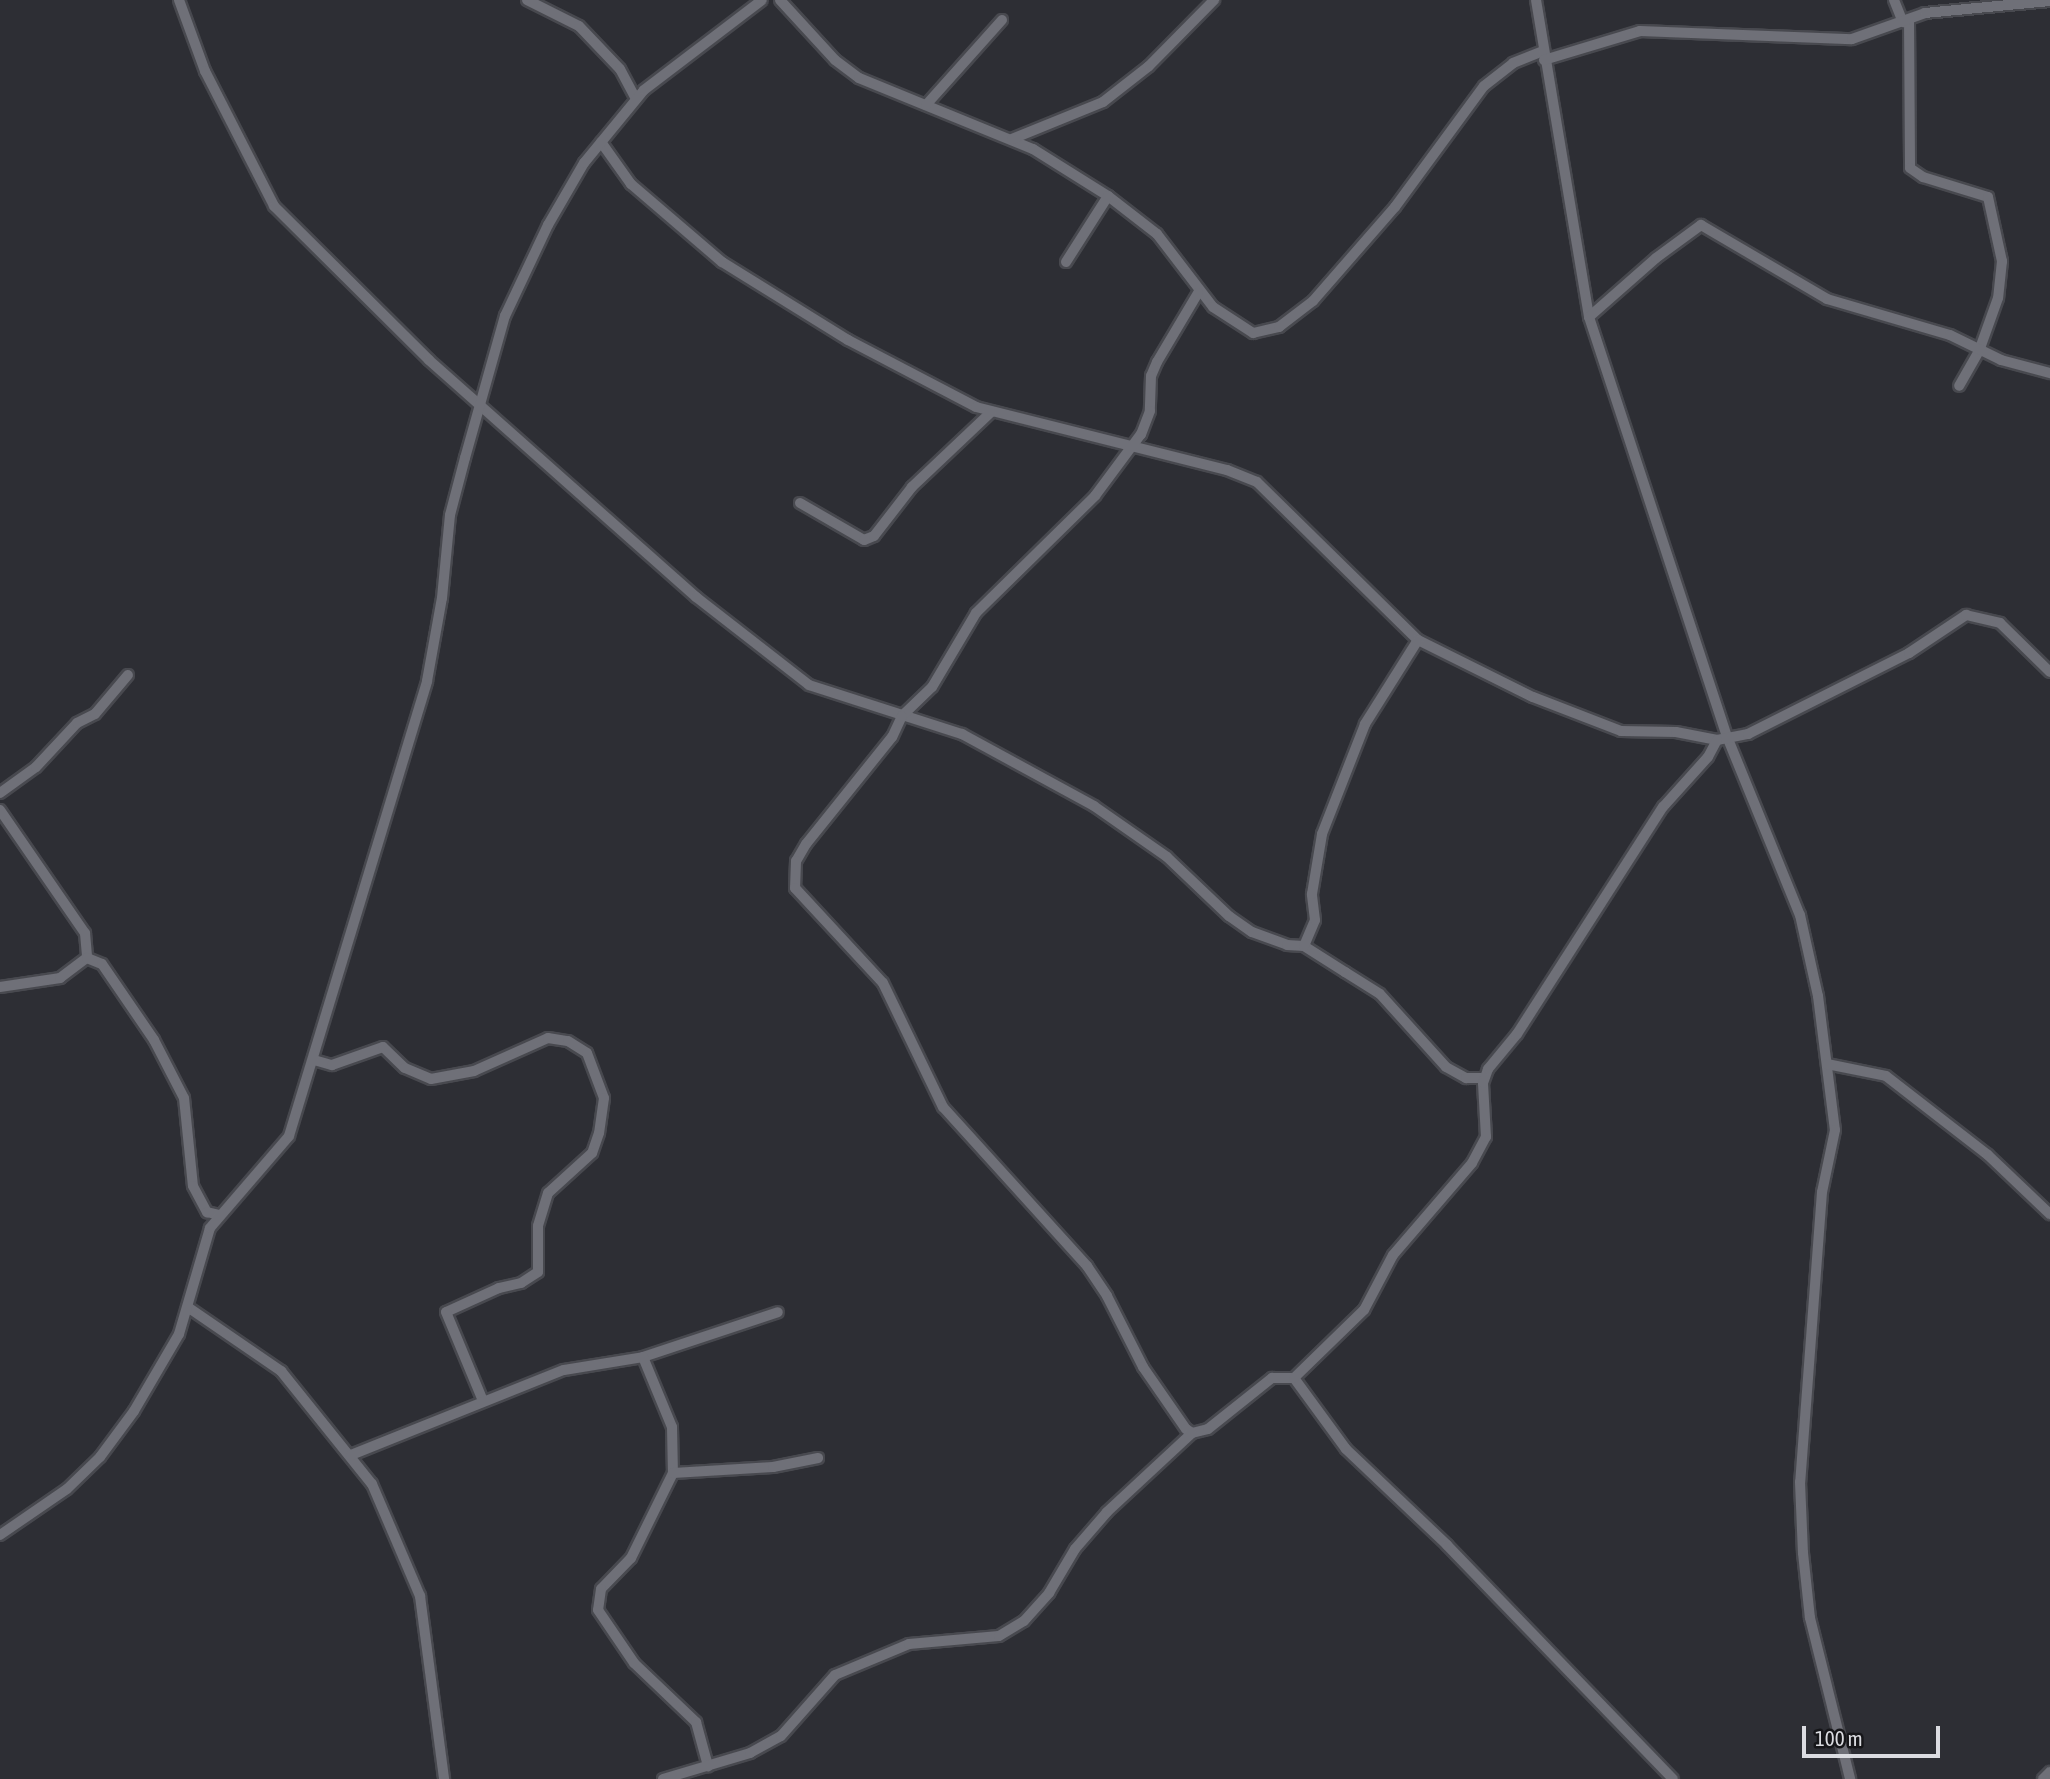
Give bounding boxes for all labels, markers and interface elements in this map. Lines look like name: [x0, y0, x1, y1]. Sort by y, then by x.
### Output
scale bar: [1805, 1712, 1943, 1756]
text: 100 m: [1815, 1726, 1863, 1750]

